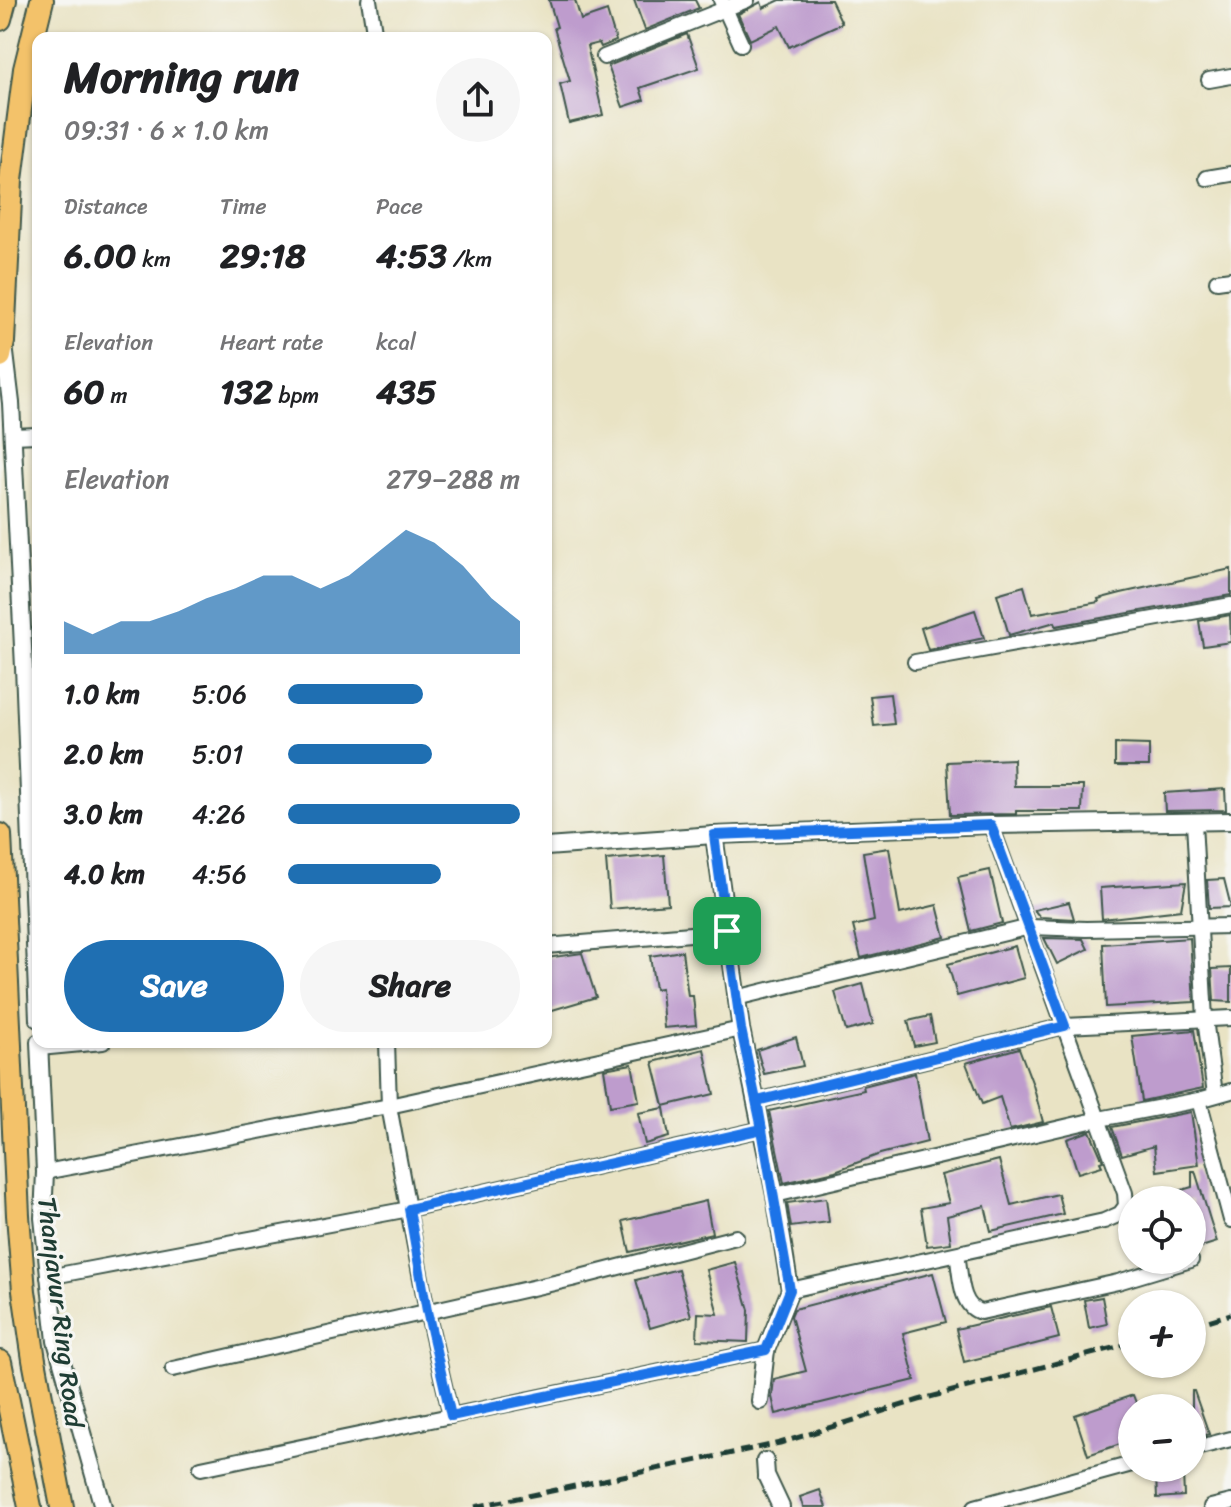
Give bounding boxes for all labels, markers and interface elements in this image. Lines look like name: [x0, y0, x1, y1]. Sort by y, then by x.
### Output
text: Morning run: [64, 38, 299, 116]
button: share: [436, 58, 520, 142]
text: 09:31 · 6 × 1.0 km: [64, 107, 269, 153]
text: Distance: [64, 187, 148, 226]
text: Time: [220, 187, 267, 226]
text: Pace: [376, 187, 423, 226]
text: 6.00: [64, 226, 137, 286]
text: 29:18: [220, 226, 306, 286]
text: 4:53: [376, 226, 447, 286]
text: km: [137, 240, 171, 279]
text: /km: [447, 240, 492, 279]
text: Elevation: [64, 323, 153, 362]
text: Heart rate: [220, 323, 323, 362]
text: kcal: [376, 323, 416, 362]
text: 60: [64, 362, 105, 422]
text: 132: [220, 362, 273, 422]
text: 435: [376, 362, 437, 422]
text: m: [105, 376, 127, 415]
text: bpm: [273, 376, 319, 415]
text: Elevation: [64, 456, 169, 502]
text: 279–288 m: [386, 456, 520, 502]
text: 1.0 km: [64, 671, 140, 717]
text: 5:06: [192, 671, 247, 717]
text: 2.0 km: [64, 731, 144, 777]
text: 5:01: [192, 731, 243, 777]
text: 3.0 km: [64, 791, 143, 837]
text: 4:26: [192, 791, 246, 837]
text: 4.0 km: [64, 851, 145, 897]
text: 4:56: [192, 851, 247, 897]
pin: [693, 897, 761, 965]
icon: arrive: [705, 909, 749, 953]
button: Save: [64, 940, 284, 1032]
button: Share: [300, 940, 520, 1032]
map controls: [1118, 1186, 1206, 1482]
button: locate: [1118, 1186, 1206, 1274]
street label: Thanjavur Ring Road: [24, 1194, 98, 1432]
button: +: [1118, 1290, 1206, 1378]
button: −: [1118, 1394, 1206, 1482]

